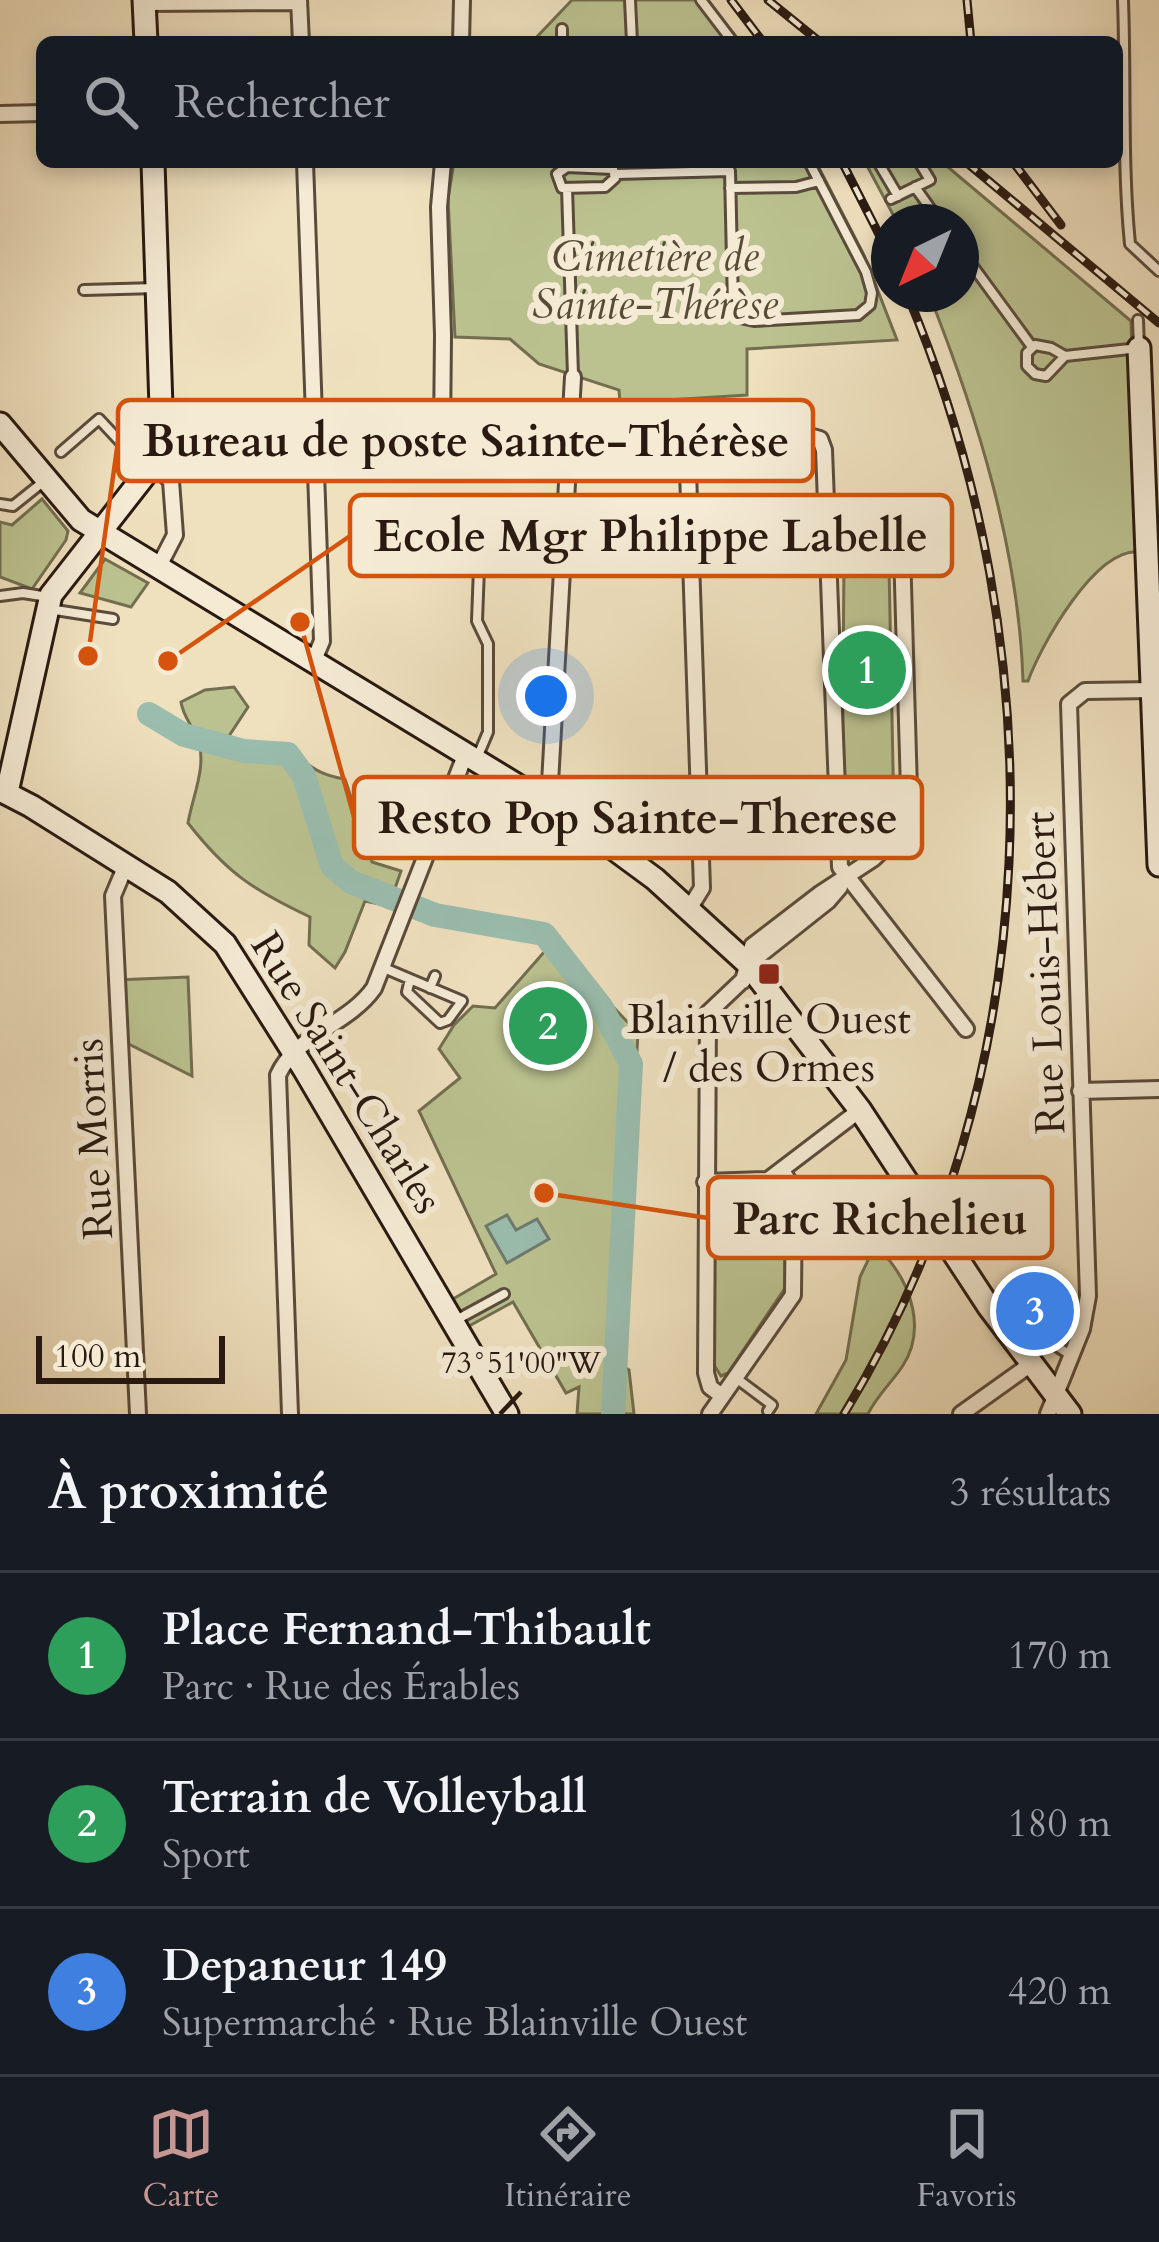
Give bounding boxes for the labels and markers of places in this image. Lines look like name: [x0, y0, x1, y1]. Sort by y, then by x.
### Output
callout: Bureau de poste Sainte-Thérèse: [118, 400, 813, 481]
callout: Ecole Mgr Philippe Labelle: [350, 495, 952, 576]
pin: 1: [828, 625, 906, 715]
callout: Resto Pop Sainte-Therese: [354, 777, 922, 858]
marker: Blainville Ouest / des Ormes: [756, 961, 782, 987]
pin: 2: [509, 981, 587, 1071]
place label: Blainville Ouest / des Ormes: [627, 991, 911, 1096]
callout: Parc Richelieu: [708, 1177, 1052, 1258]
pin: 3: [996, 1266, 1074, 1356]

